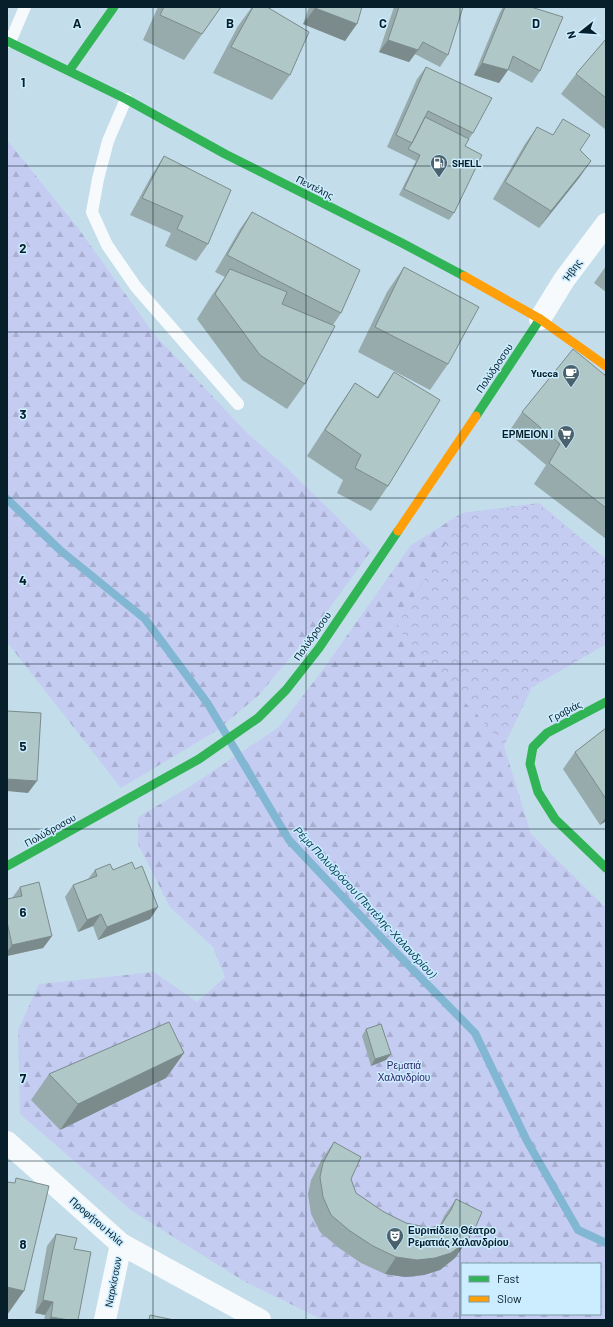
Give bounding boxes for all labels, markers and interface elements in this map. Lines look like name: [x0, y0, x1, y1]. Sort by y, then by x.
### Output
north arrow: [561, 12, 601, 52]
text: A: [73, 15, 82, 31]
text: B: [226, 15, 234, 31]
text: C: [379, 15, 387, 31]
text: D: [532, 15, 540, 31]
text: N: [564, 30, 578, 40]
text: 1: [21, 74, 25, 90]
fuel station icon: SHELL: [429, 153, 449, 178]
place label: SHELL: [452, 157, 482, 169]
street label: Πεντέλης: [294, 172, 336, 202]
text: 2: [19, 240, 27, 256]
street label: Ήβης: [559, 256, 584, 284]
street label: Πολύδροσου: [473, 341, 515, 395]
cafe icon: Yucca: [561, 363, 581, 388]
place label: Yucca: [531, 367, 558, 379]
text: 3: [19, 406, 27, 422]
supermarket icon: ΕΡΜΕΙΟΝ Ι: [556, 424, 576, 449]
place label: ΕΡΜΕΙΟΝ Ι: [502, 428, 553, 440]
text: 4: [19, 572, 27, 588]
street label: Πολύδροσου: [291, 609, 333, 663]
street label: Γραβιάς: [546, 698, 584, 724]
text: 5: [19, 738, 27, 754]
street label: Πολύδροσου: [22, 811, 78, 849]
water label: Ρέμα Πολυδρόσου (Πεντέλης-Χαλανδρίου): [291, 823, 440, 982]
text: 6: [20, 904, 27, 920]
park label: Ρεματιά Χαλανδρίου: [378, 1059, 430, 1083]
text: 7: [20, 1070, 27, 1086]
street label: Προφήτου Ηλία: [68, 1194, 127, 1248]
place label: Ευριπίδειο Θέατρο Ρεματιάς Χαλανδρίου: [408, 1224, 509, 1249]
theatre icon: Ευριπίδειο Θέατρο Ρεματιάς Χαλανδρίου: [385, 1226, 405, 1251]
text: 8: [19, 1236, 27, 1252]
street label: Ναρκίσσων: [102, 1256, 124, 1308]
legend: [461, 1263, 601, 1315]
text: Fast: [497, 1271, 520, 1285]
text: Slow: [497, 1291, 522, 1305]

